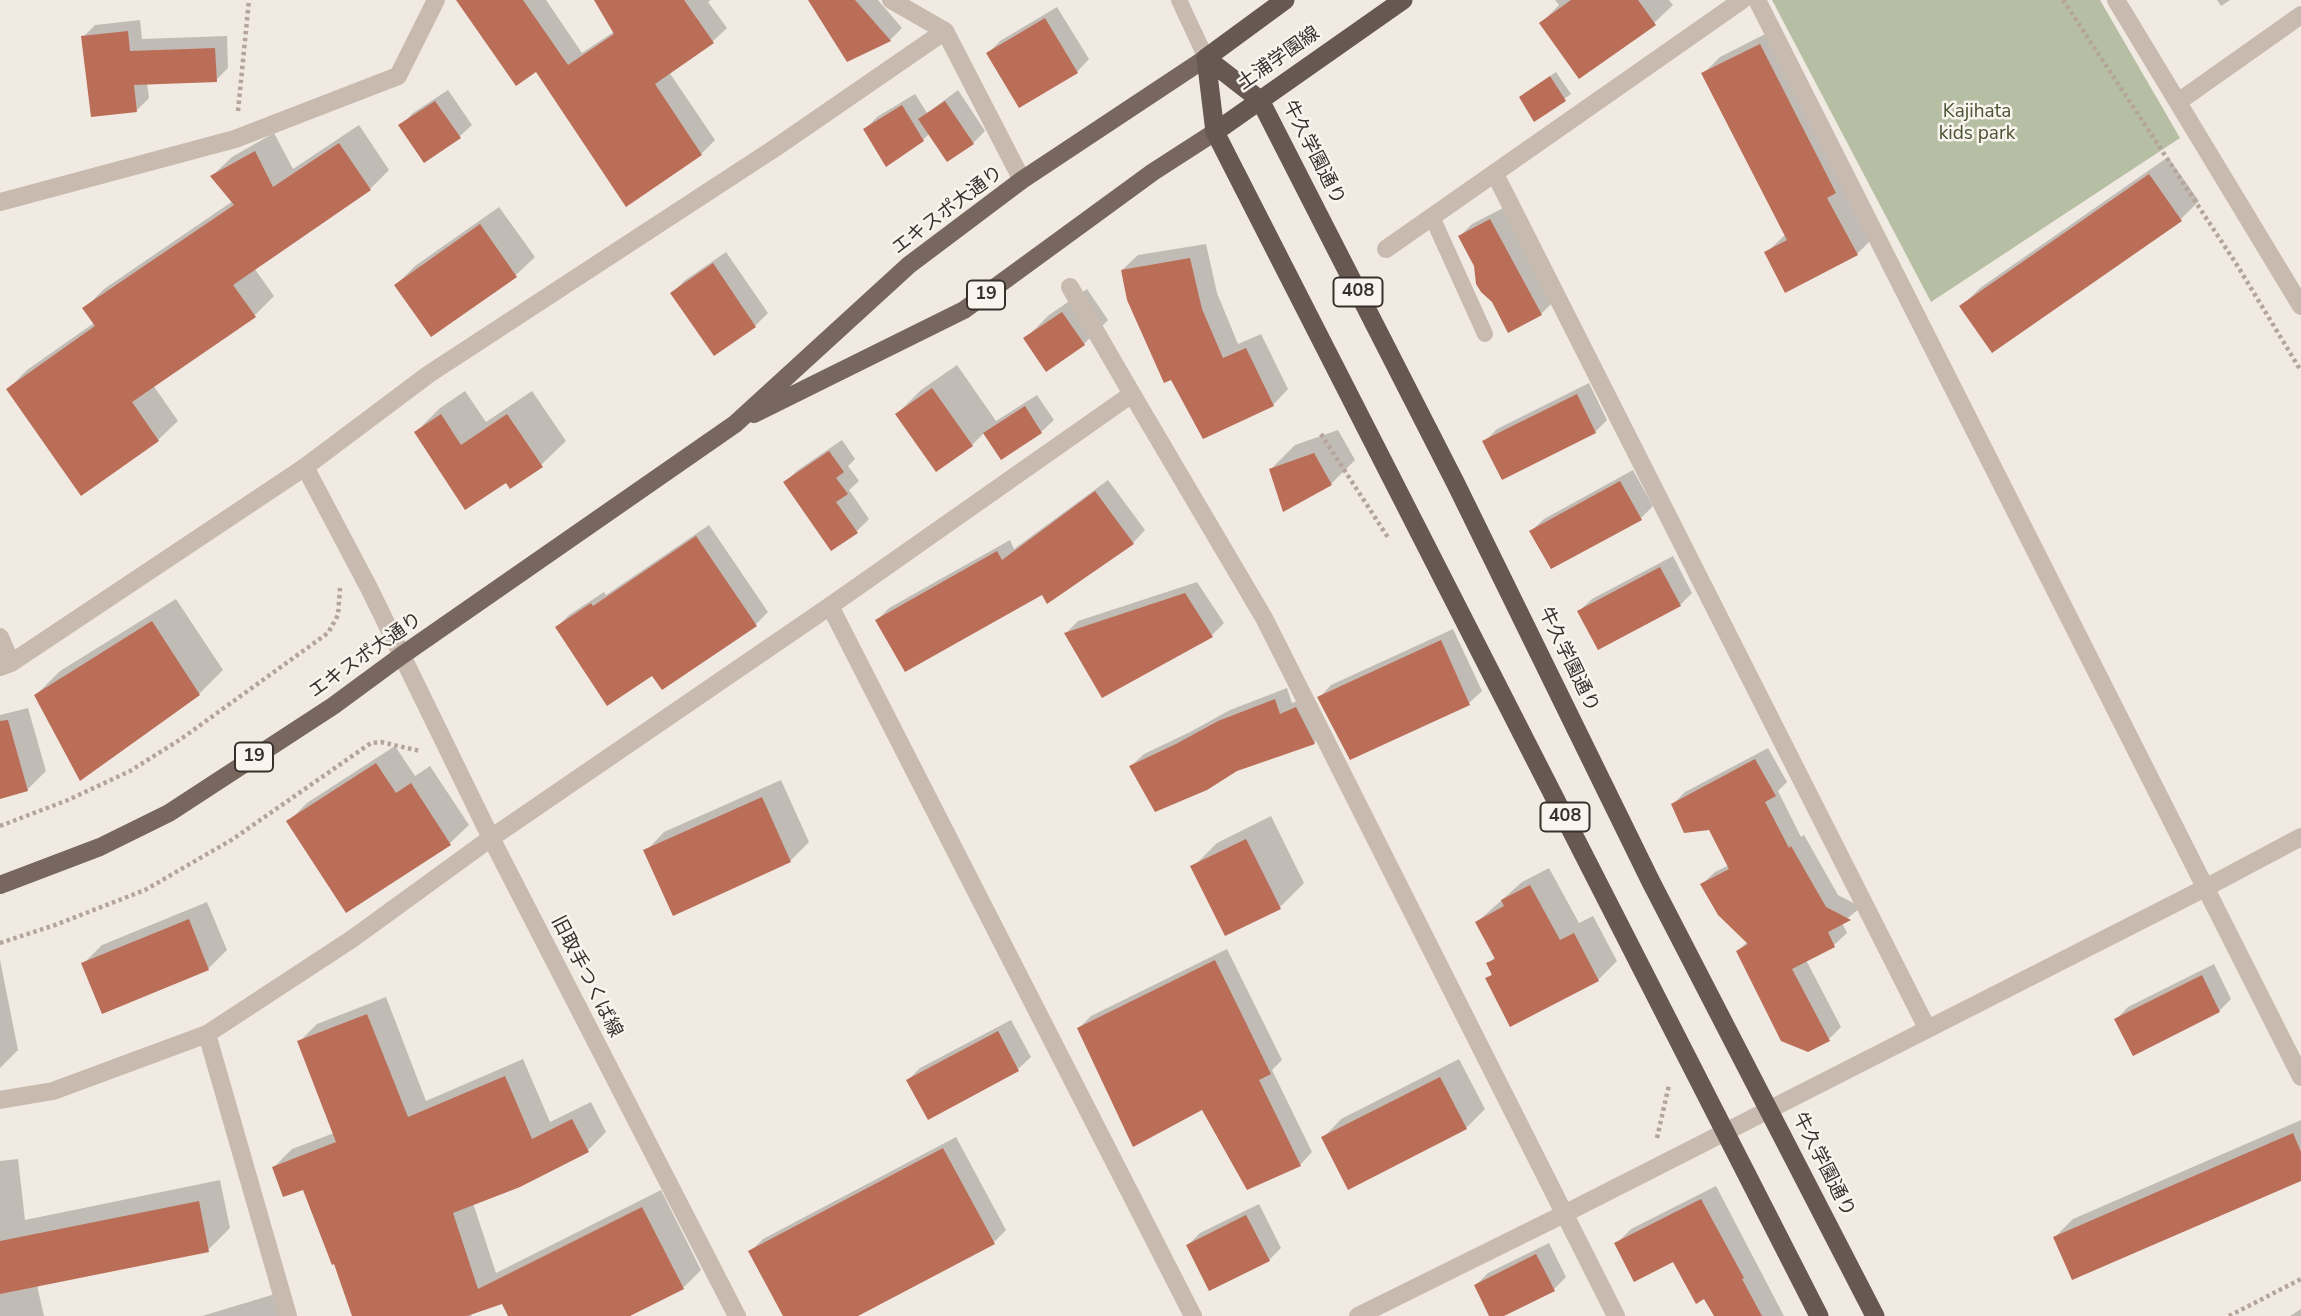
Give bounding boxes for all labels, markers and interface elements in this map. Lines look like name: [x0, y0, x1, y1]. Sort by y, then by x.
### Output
street label: 土浦学園線: [1234, 22, 1324, 96]
street label: 牛久学園通り: [1277, 97, 1349, 209]
park label: Kajihata kids park: [1939, 101, 2015, 145]
street label: エキスポ大通り: [888, 162, 1008, 260]
road number: 408: [1334, 278, 1382, 306]
road number: 19: [967, 281, 1005, 310]
street label: 牛久学園通り: [1533, 604, 1603, 716]
street label: エキスポ大通り: [305, 609, 427, 703]
road number: 19: [235, 742, 273, 772]
road number: 408: [1540, 802, 1590, 832]
street label: 旧取手つくば線: [546, 913, 626, 1041]
street label: 牛久学園通り: [1787, 1109, 1859, 1221]

